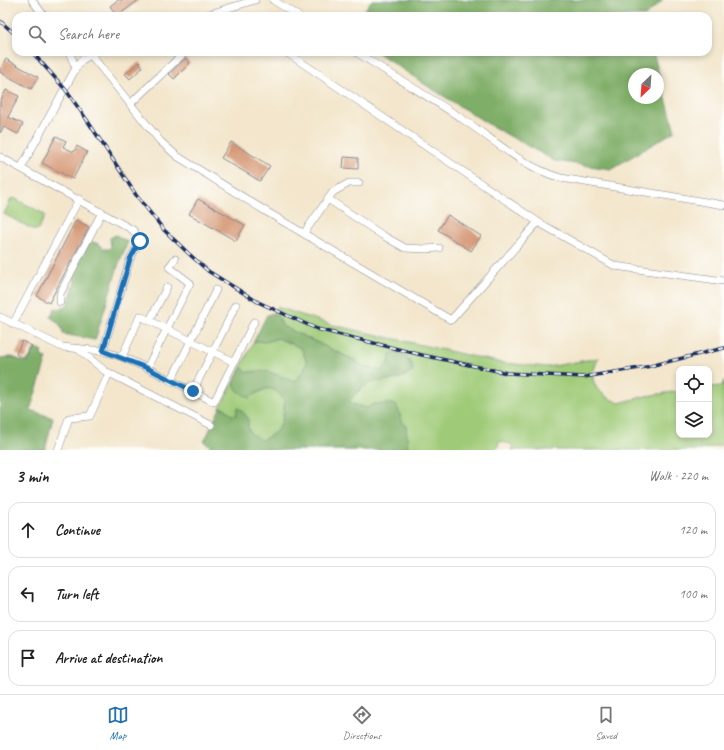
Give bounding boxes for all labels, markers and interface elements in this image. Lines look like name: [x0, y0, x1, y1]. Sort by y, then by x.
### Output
search box: [12, 12, 712, 56]
icon: search: [26, 23, 48, 45]
text: Search here: [58, 25, 119, 44]
north arrow: [628, 68, 664, 104]
route start: [131, 232, 149, 250]
map controls: [676, 366, 712, 438]
button: locate: [676, 366, 712, 402]
route end: [184, 382, 202, 400]
button: layers: [676, 402, 712, 438]
text: 3 min: [16, 466, 49, 487]
text: Walk · 220 m: [649, 468, 708, 484]
icon: ahead: [17, 519, 39, 541]
text: Continue: [55, 521, 100, 540]
text: 120 m: [679, 522, 707, 538]
icon: left: [17, 583, 39, 605]
text: Turn left: [55, 585, 98, 604]
text: 100 m: [679, 586, 707, 602]
icon: arrive: [17, 647, 39, 669]
text: Arrive at destination: [55, 649, 162, 668]
tab: Map: [107, 704, 129, 742]
tab: Directions: [343, 704, 381, 742]
tab: Saved: [595, 704, 617, 742]

